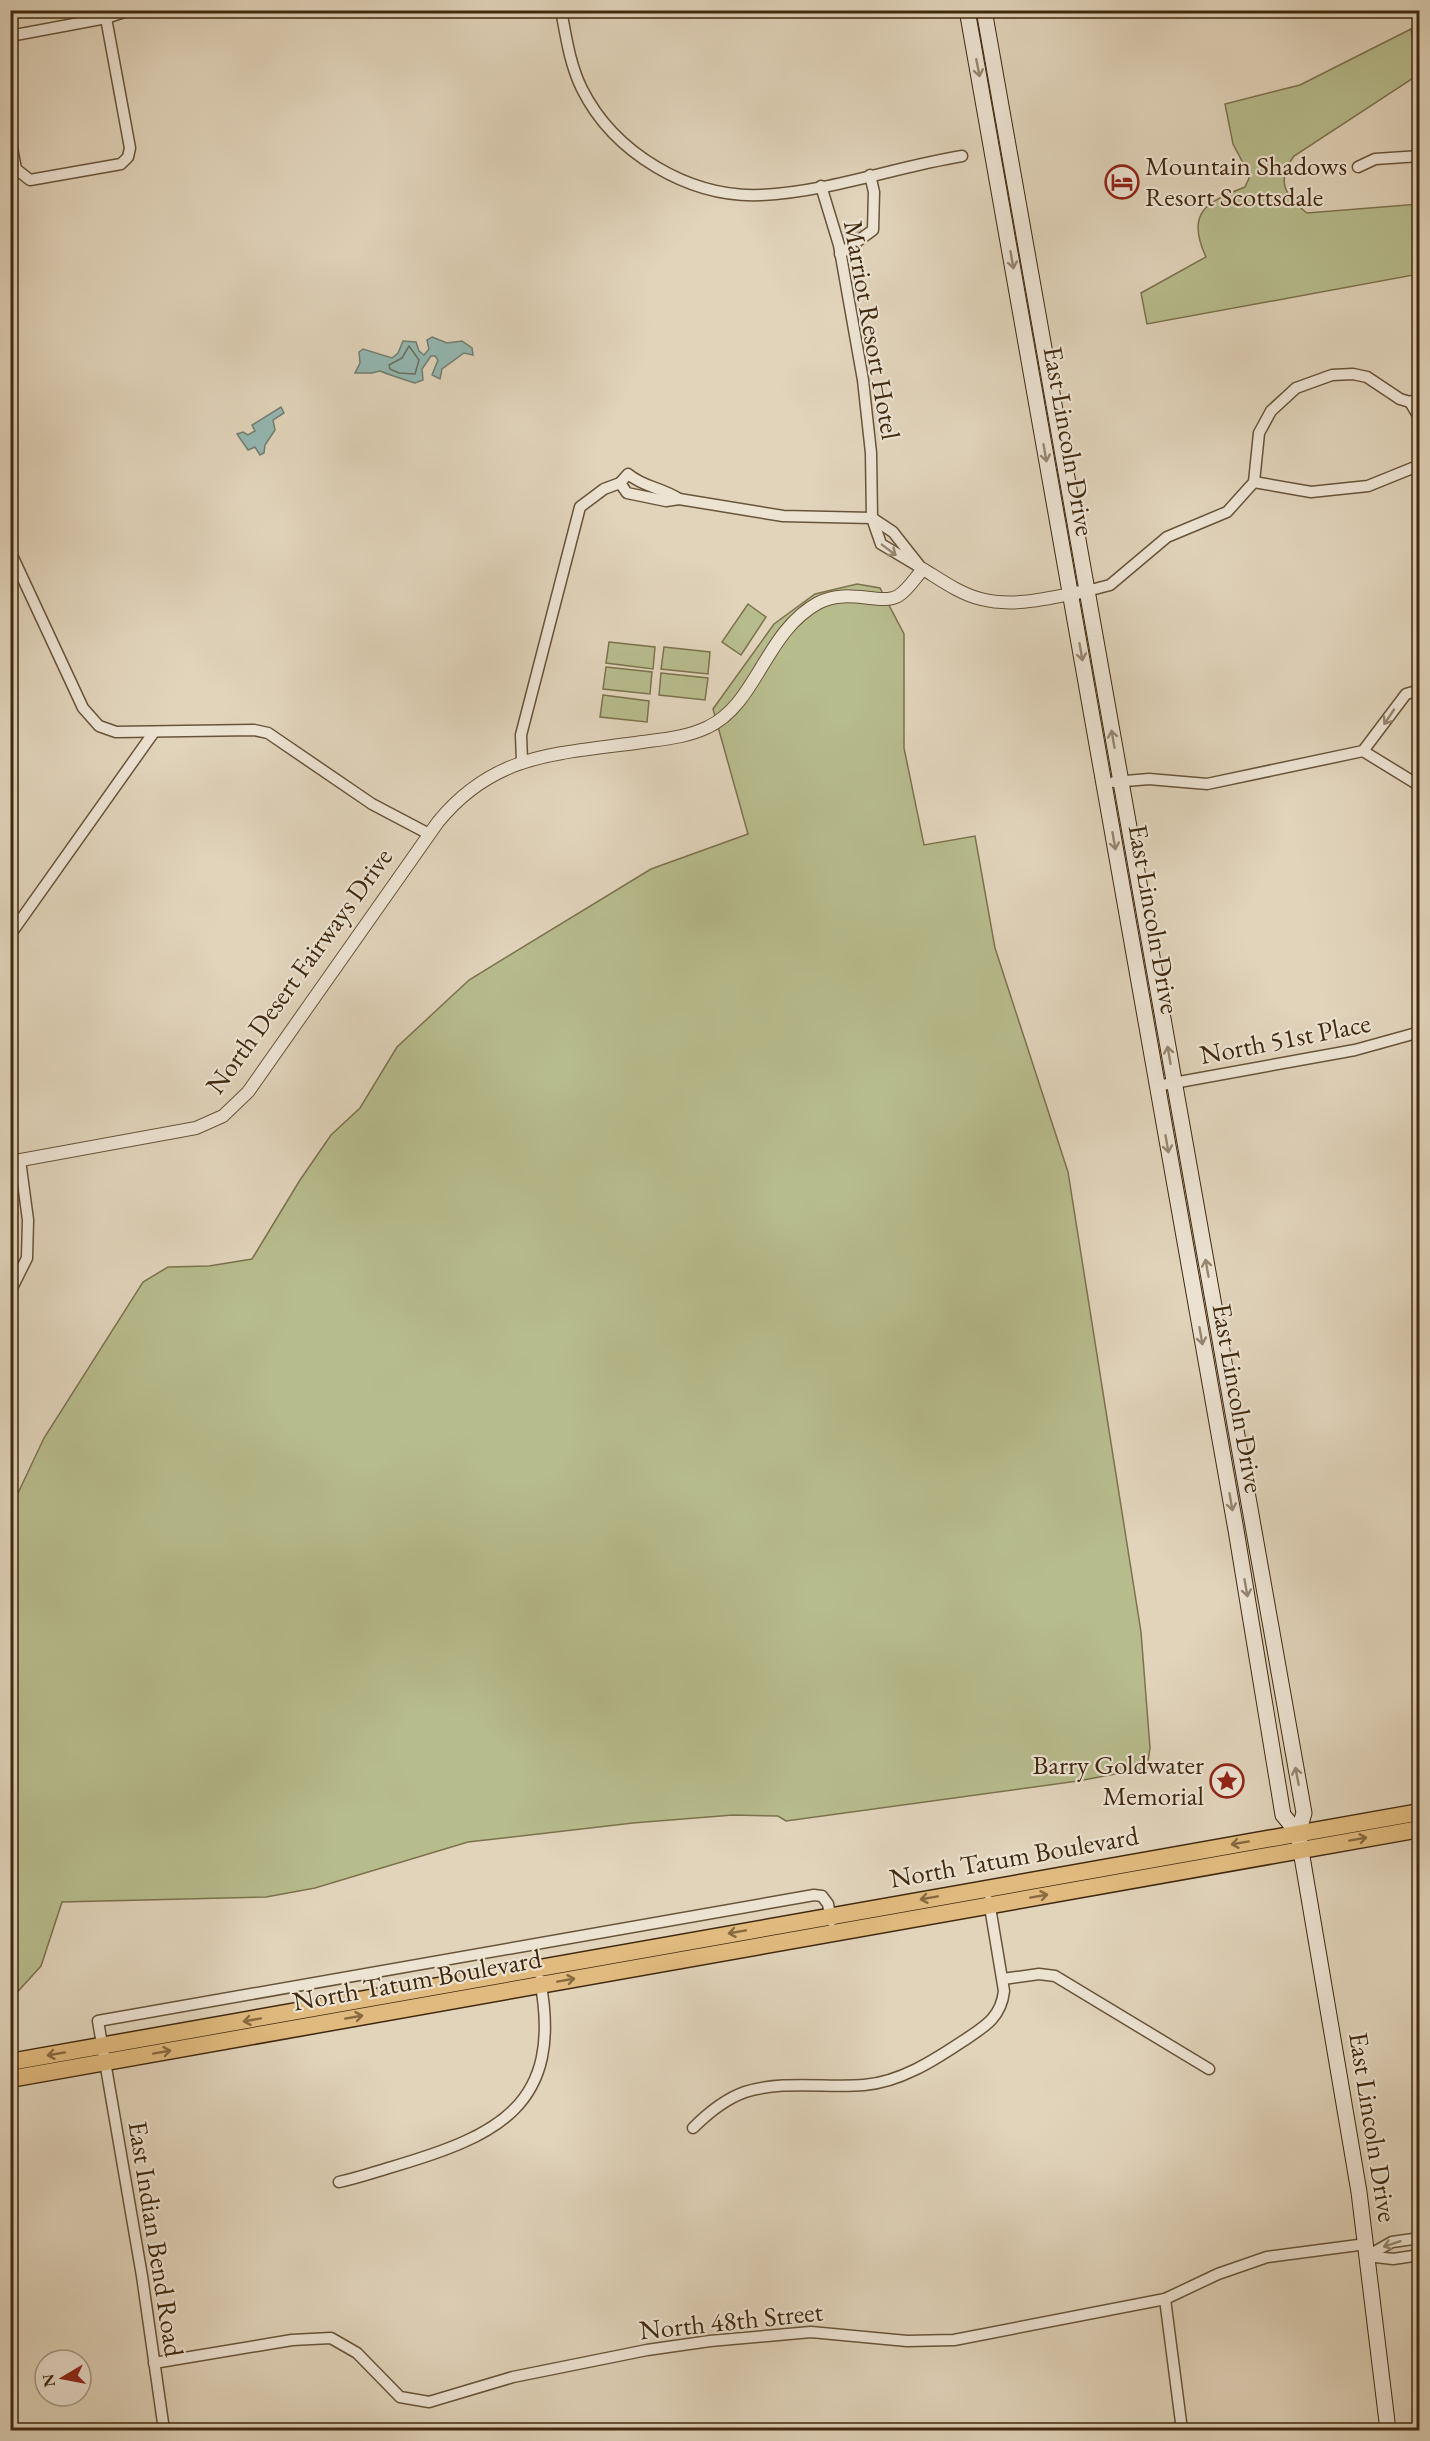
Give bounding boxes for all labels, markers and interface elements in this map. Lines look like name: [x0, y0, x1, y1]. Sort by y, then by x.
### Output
one-way arrow: [973, 58, 984, 77]
place label: Mountain Shadows Resort Scottsdale: [1145, 148, 1347, 214]
hotel icon: Mountain Shadows Resort Scottsdale: [1104, 164, 1140, 200]
street label: Marriot Resort Hotel: [836, 218, 909, 442]
one-way arrow: [1006, 250, 1017, 269]
street label: East Lincoln Drive: [1036, 343, 1103, 538]
one-way arrow: [1040, 443, 1051, 462]
one-way arrow: [881, 544, 897, 557]
one-way arrow: [1076, 641, 1087, 661]
one-way arrow: [1383, 708, 1395, 725]
one-way arrow: [1107, 730, 1118, 749]
street label: East Lincoln Drive: [1121, 821, 1188, 1016]
one-way arrow: [1109, 831, 1120, 850]
street label: North Desert Fairways Drive: [197, 841, 400, 1101]
street label: North 51st Place: [1197, 1005, 1373, 1072]
one-way arrow: [1163, 1046, 1174, 1065]
one-way arrow: [1162, 1133, 1173, 1153]
one-way arrow: [1201, 1258, 1212, 1278]
street label: East Lincoln Drive: [1205, 1300, 1272, 1495]
one-way arrow: [1196, 1325, 1207, 1345]
one-way arrow: [1226, 1491, 1237, 1511]
one-way arrow: [1241, 1578, 1252, 1597]
place label: Barry Goldwater Memorial: [1032, 1747, 1204, 1813]
place icon: Barry Goldwater Memorial: [1209, 1763, 1245, 1799]
one-way arrow: [1291, 1766, 1302, 1786]
street label: North Tatum Boulevard: [887, 1817, 1141, 1896]
one-way arrow: [1348, 1834, 1367, 1845]
one-way arrow: [1231, 1838, 1251, 1849]
one-way arrow: [1029, 1891, 1048, 1902]
one-way arrow: [920, 1893, 939, 1904]
one-way arrow: [728, 1927, 747, 1938]
street label: North Tatum Boulevard: [290, 1940, 544, 2019]
one-way arrow: [556, 1974, 576, 1985]
one-way arrow: [344, 2012, 363, 2023]
one-way arrow: [243, 2014, 263, 2025]
street label: East Lincoln Drive: [1341, 2029, 1406, 2224]
one-way arrow: [152, 2046, 171, 2057]
one-way arrow: [47, 2049, 66, 2060]
street label: East Indian Bend Road: [121, 2119, 192, 2360]
one-way arrow: [1383, 2239, 1402, 2250]
street label: North 48th Street: [637, 2293, 825, 2348]
north arrow: [33, 2348, 93, 2408]
text: N: [37, 2372, 60, 2389]

